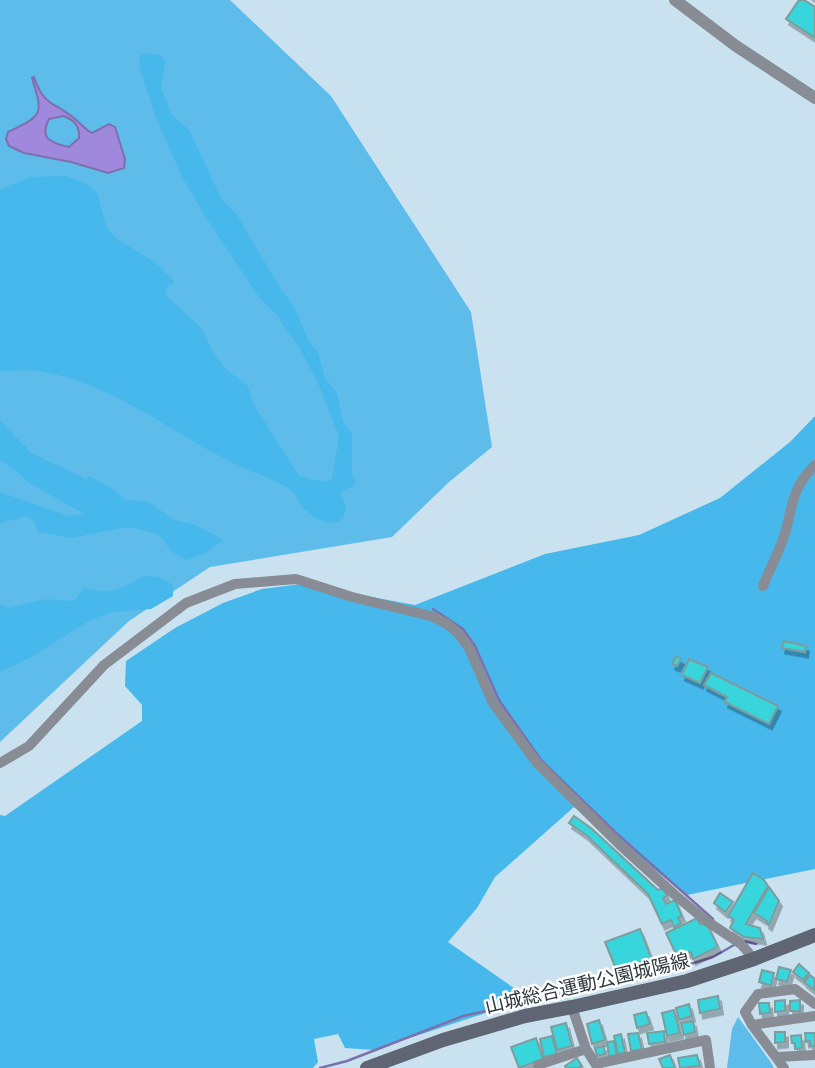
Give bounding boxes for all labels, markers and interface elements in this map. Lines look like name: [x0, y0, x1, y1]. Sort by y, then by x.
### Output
street label: 山城総合運動公園城陽線: [482, 948, 692, 1021]

